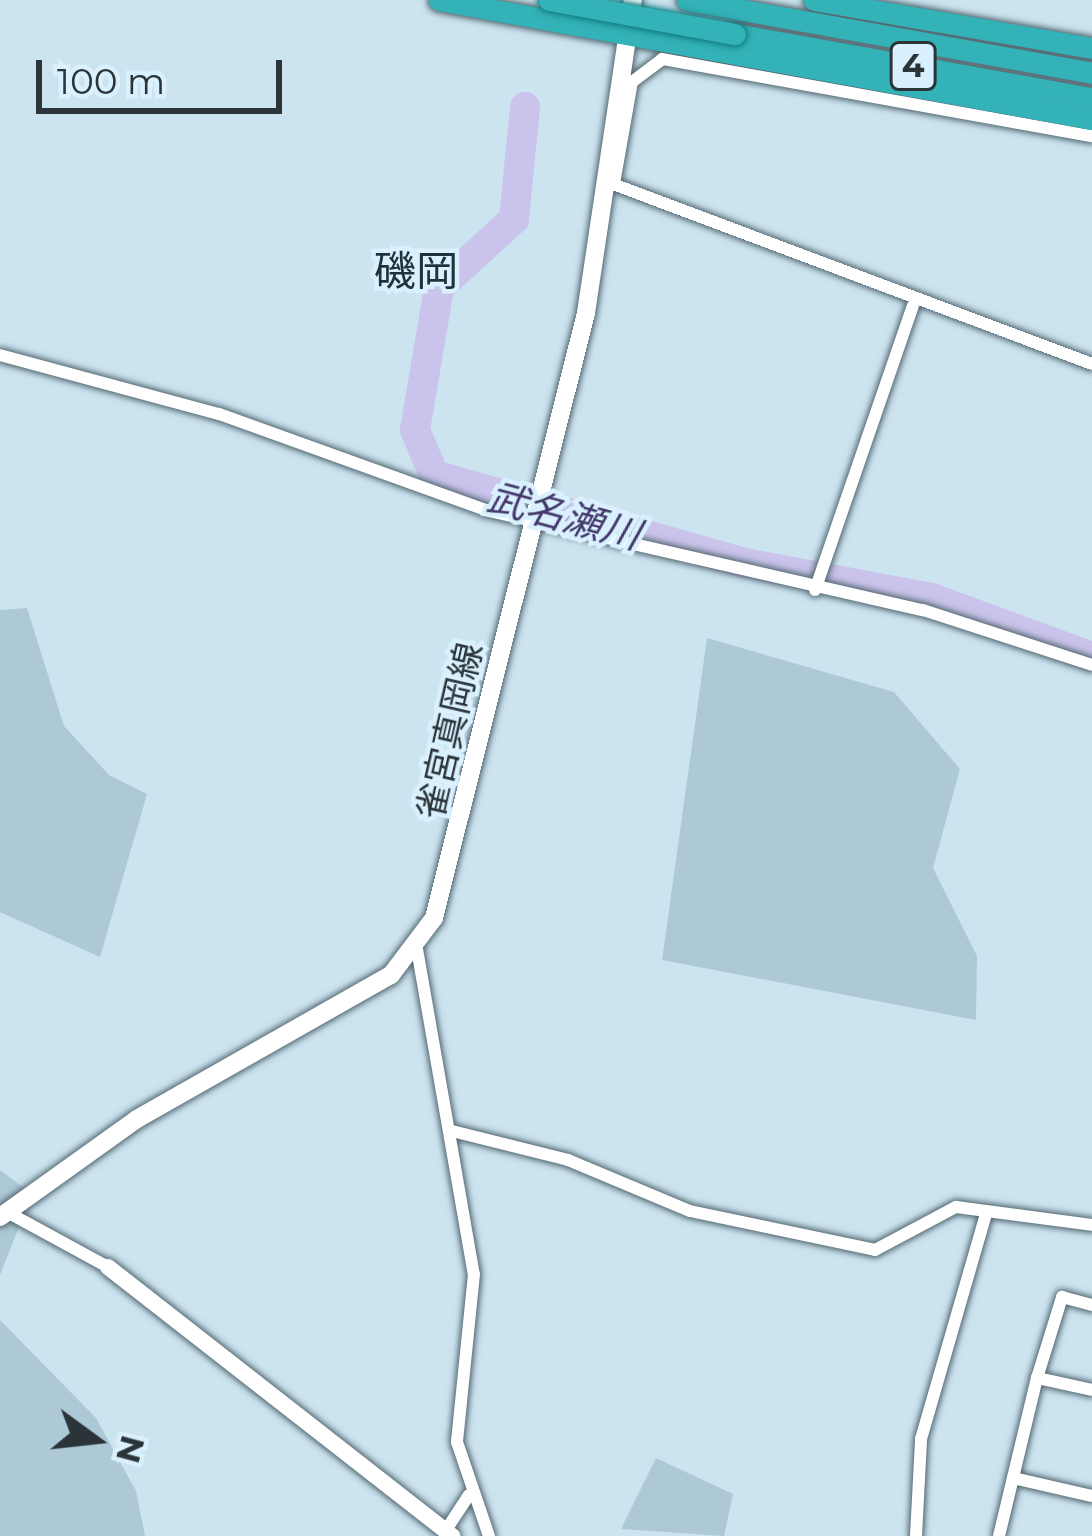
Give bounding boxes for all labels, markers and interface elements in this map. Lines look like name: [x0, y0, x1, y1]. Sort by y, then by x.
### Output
scale bar: [42, 36, 288, 110]
road number: 4: [889, 39, 937, 93]
text: 100 m: [57, 59, 165, 103]
district label: 磯岡: [374, 246, 458, 296]
water label: 武名瀬川: [483, 473, 645, 559]
street label: 雀宮真岡線: [409, 638, 491, 824]
north arrow: [36, 1380, 156, 1500]
text: N: [108, 1431, 154, 1467]

